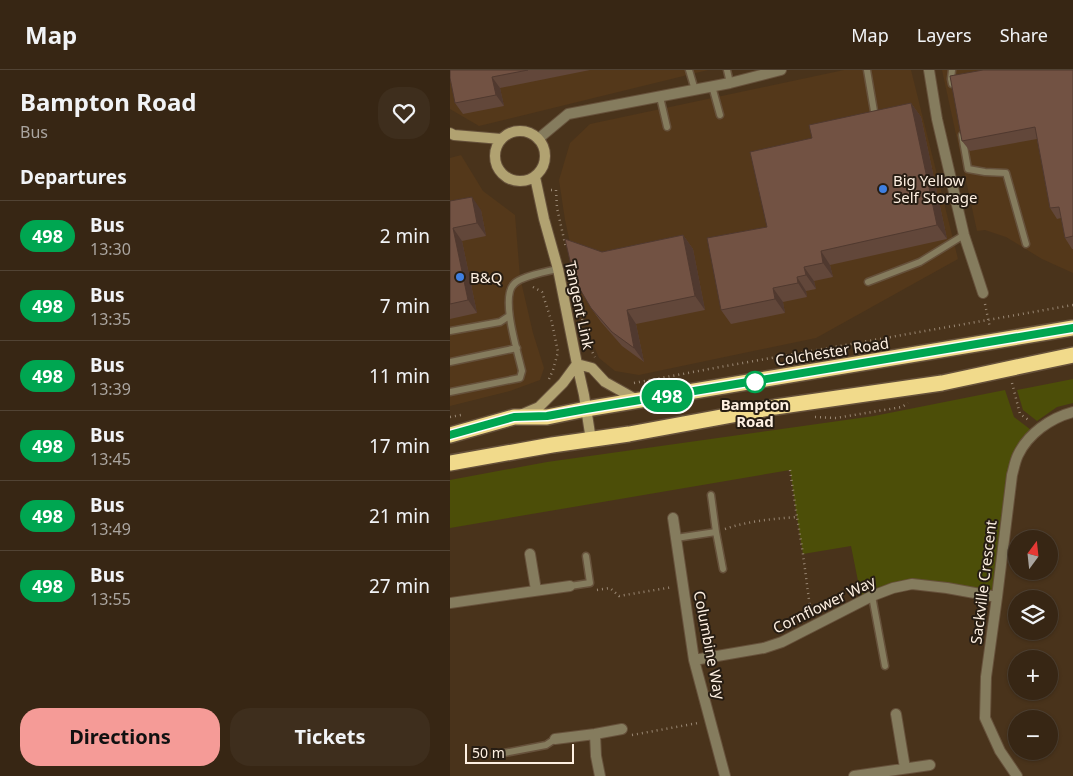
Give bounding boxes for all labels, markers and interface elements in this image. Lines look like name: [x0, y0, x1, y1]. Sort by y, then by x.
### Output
text: Map: [25, 18, 77, 51]
text: Map: [851, 23, 889, 47]
text: Layers: [917, 23, 972, 47]
text: Share: [1000, 23, 1048, 47]
text: Bampton Road: [20, 85, 196, 118]
button: heart: [378, 87, 430, 139]
text: Bus: [20, 121, 48, 143]
text: Departures: [20, 164, 127, 190]
place label: Big Yellow Self Storage: [893, 170, 977, 207]
marker: Big Yellow Self Storage: [877, 183, 889, 195]
text: Bus: [90, 212, 125, 238]
text: 2 min: [380, 223, 430, 249]
text: 498: [32, 224, 63, 248]
text: 13:30: [90, 238, 131, 260]
street label: Tangent Link: [561, 259, 599, 351]
place label: B&Q: [470, 267, 502, 287]
marker: B&Q: [454, 271, 466, 283]
text: Bus: [90, 282, 125, 308]
text: 7 min: [380, 293, 430, 319]
text: 498: [32, 294, 63, 318]
text: 13:35: [90, 308, 131, 330]
street label: Colchester Road: [774, 332, 890, 370]
text: Bus: [90, 352, 125, 378]
text: 11 min: [369, 363, 430, 389]
text: 498: [32, 364, 63, 388]
marker: Bampton Road: [744, 371, 766, 393]
text: 13:39: [90, 378, 131, 400]
line badge: 498: [638, 380, 696, 412]
text: 498: [652, 384, 682, 408]
place label: Bampton Road: [721, 394, 789, 431]
text: Bus: [90, 422, 125, 448]
text: 17 min: [369, 433, 430, 459]
text: 498: [32, 434, 63, 458]
text: 13:45: [90, 448, 131, 470]
text: Bus: [90, 492, 125, 518]
text: 21 min: [369, 503, 430, 529]
text: 498: [32, 504, 63, 528]
text: 13:49: [90, 518, 131, 540]
street label: Sackville Crescent: [965, 518, 1001, 645]
north arrow: [1008, 530, 1058, 580]
map controls: [1008, 530, 1058, 760]
text: Bus: [90, 562, 125, 588]
street label: Cornflower Way: [769, 570, 879, 638]
text: 27 min: [369, 573, 430, 599]
text: 498: [32, 574, 63, 598]
text: 13:55: [90, 588, 131, 610]
street label: Columbine Way: [690, 589, 730, 701]
button: layers: [1008, 590, 1058, 640]
button: +: [1008, 650, 1058, 700]
button: Directions: [20, 708, 220, 766]
button: Tickets: [230, 708, 430, 766]
button: −: [1008, 710, 1058, 760]
scale bar: [465, 741, 574, 764]
text: 50 m: [472, 743, 505, 762]

